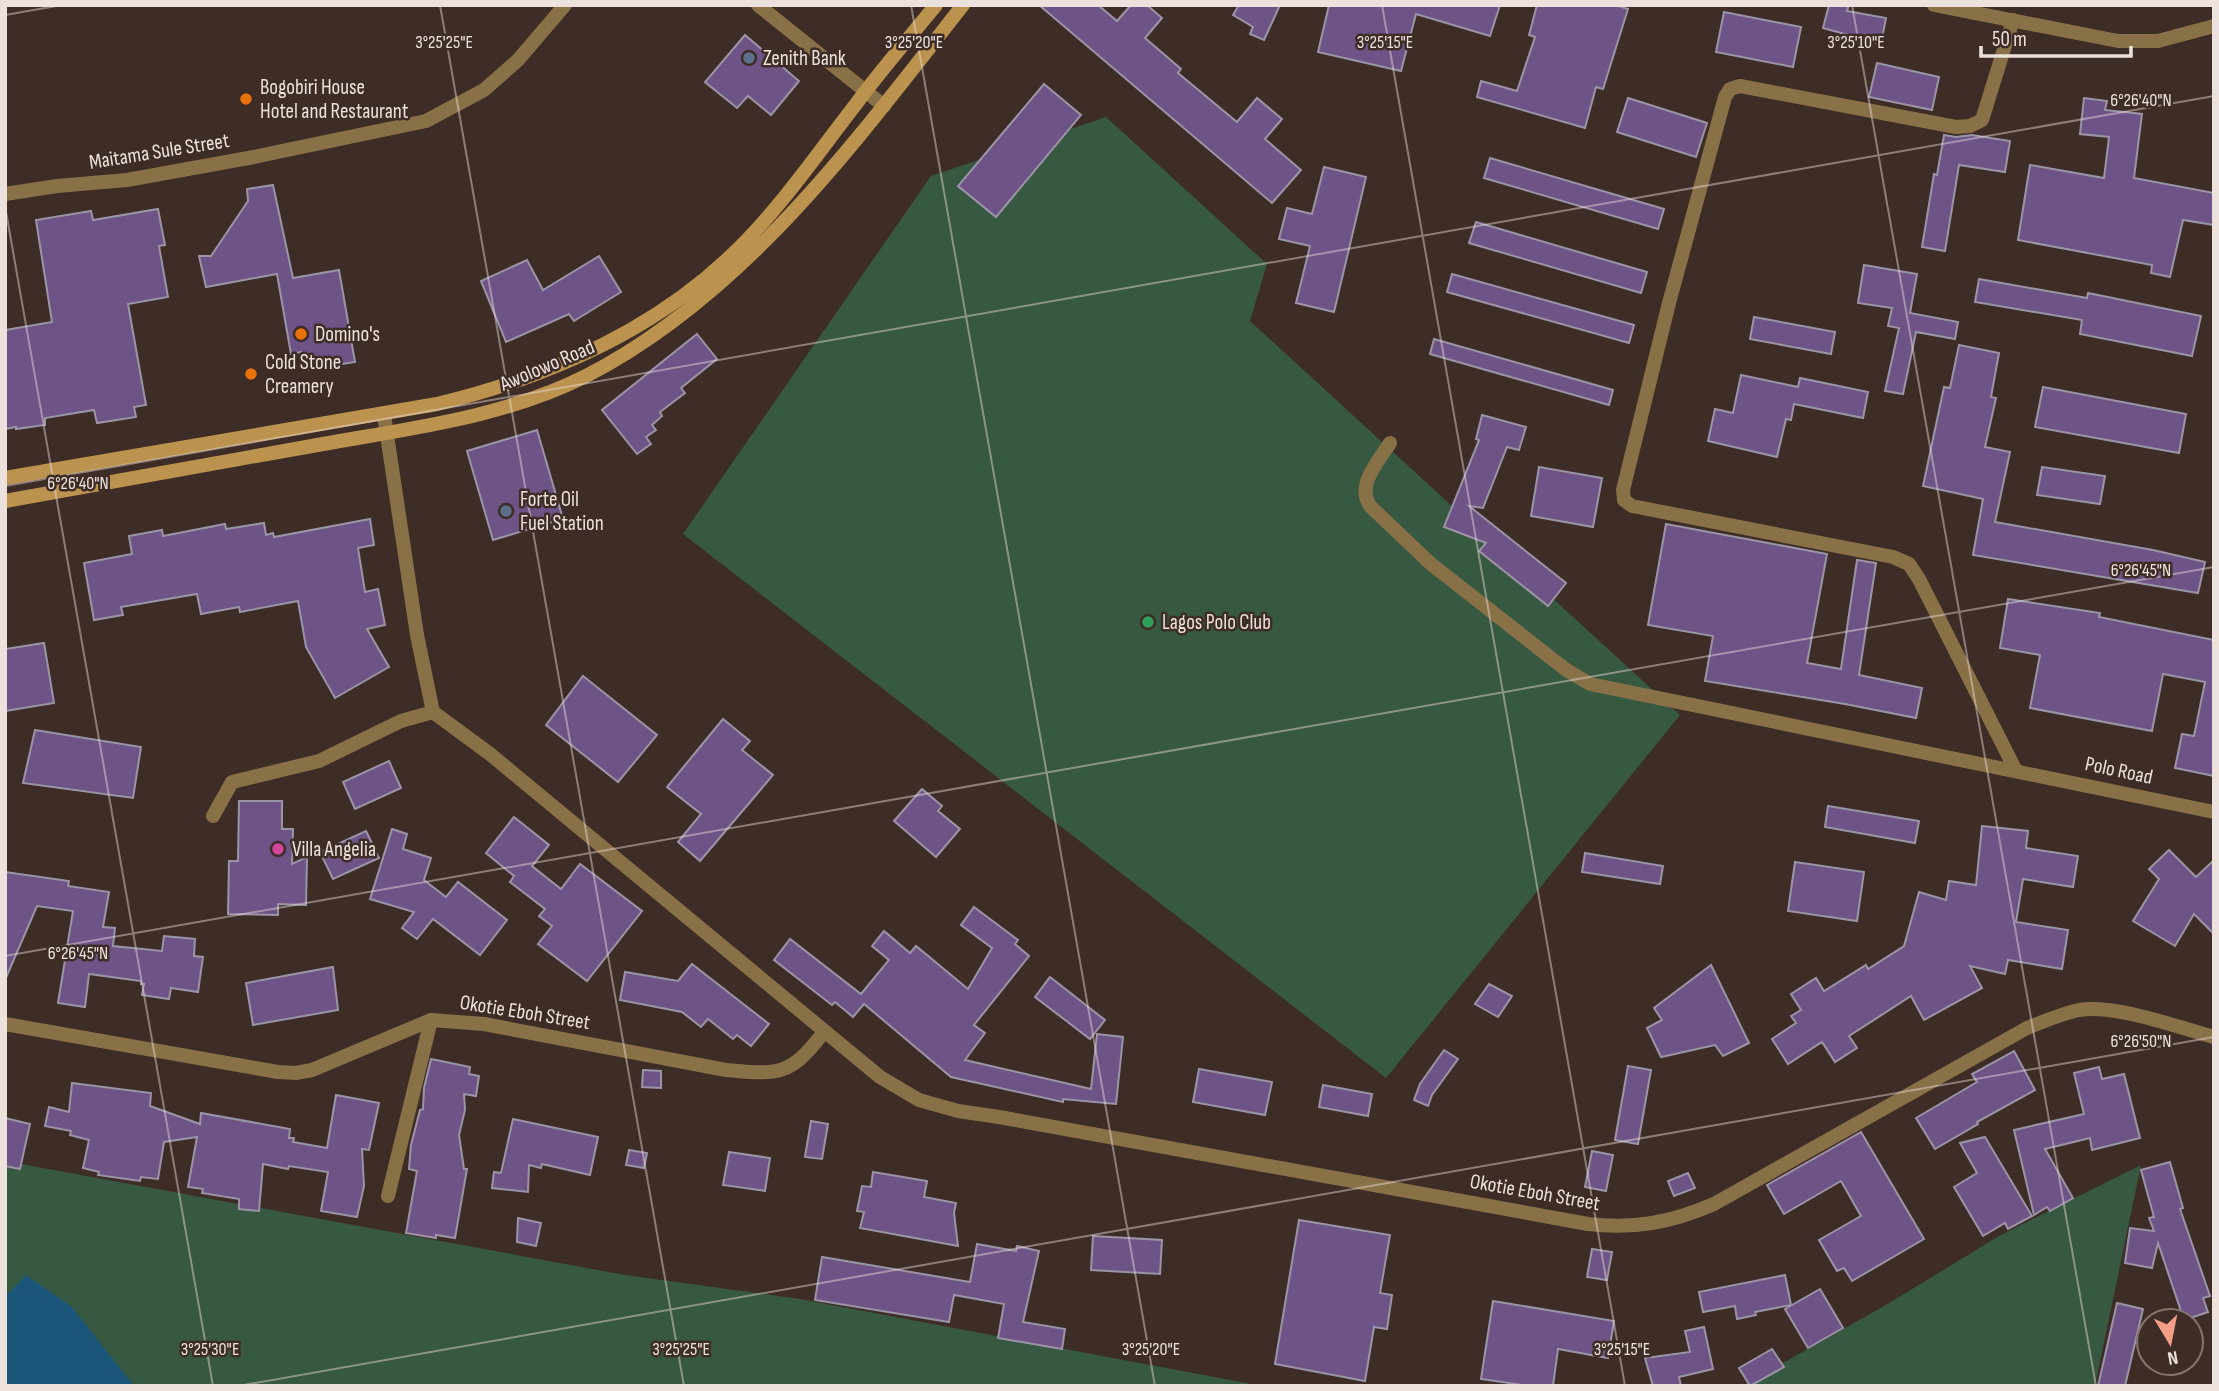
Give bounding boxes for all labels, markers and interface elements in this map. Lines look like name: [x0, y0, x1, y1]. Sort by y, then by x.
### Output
scale bar: [1981, 14, 2132, 58]
text: 50 m: [1992, 27, 2027, 52]
text: 3°25'25"E: [415, 32, 473, 53]
text: 3°25'20"E: [885, 32, 943, 53]
text: 3°25'15"E: [1357, 32, 1413, 53]
text: 3°25'10"E: [1827, 32, 1885, 53]
place label: Zenith Bank: [763, 46, 846, 71]
marker: Zenith Bank: [741, 50, 757, 66]
place label: Bogobiri House Hotel and Restaurant: [260, 75, 408, 124]
text: 6°26'40"N: [2110, 90, 2172, 111]
marker: Bogobiri House Hotel and Restaurant: [238, 91, 254, 107]
street label: Maitama Sule Street: [87, 128, 231, 175]
place label: Domino's: [315, 322, 380, 347]
marker: Domino's: [293, 326, 309, 342]
street label: Awolowo Road: [495, 334, 598, 397]
place label: Cold Stone Creamery: [265, 350, 341, 399]
marker: Cold Stone Creamery: [243, 366, 259, 382]
text: 6°26'40"N: [47, 473, 109, 494]
place label: Forte Oil Fuel Station: [520, 487, 604, 536]
marker: Forte Oil Fuel Station: [498, 503, 514, 519]
text: 6°26'45"N: [2111, 560, 2171, 581]
place label: Lagos Polo Club: [1162, 610, 1271, 635]
marker: Lagos Polo Club: [1140, 614, 1156, 630]
street label: Polo Road: [2083, 751, 2155, 790]
place label: Villa Angelia: [292, 837, 376, 862]
marker: Villa Angelia: [270, 841, 286, 857]
text: 6°26'45"N: [48, 943, 108, 964]
street label: Okotie Eboh Street: [458, 990, 592, 1035]
text: 6°26'50"N: [2110, 1031, 2172, 1052]
street label: Okotie Eboh Street: [1468, 1169, 1602, 1216]
north arrow: [2135, 1307, 2205, 1377]
text: 3°25'30"E: [181, 1339, 239, 1360]
text: 3°25'25"E: [652, 1339, 710, 1360]
text: 3°25'20"E: [1122, 1339, 1180, 1360]
text: 3°25'15"E: [1594, 1339, 1650, 1360]
text: N: [2166, 1345, 2180, 1369]

